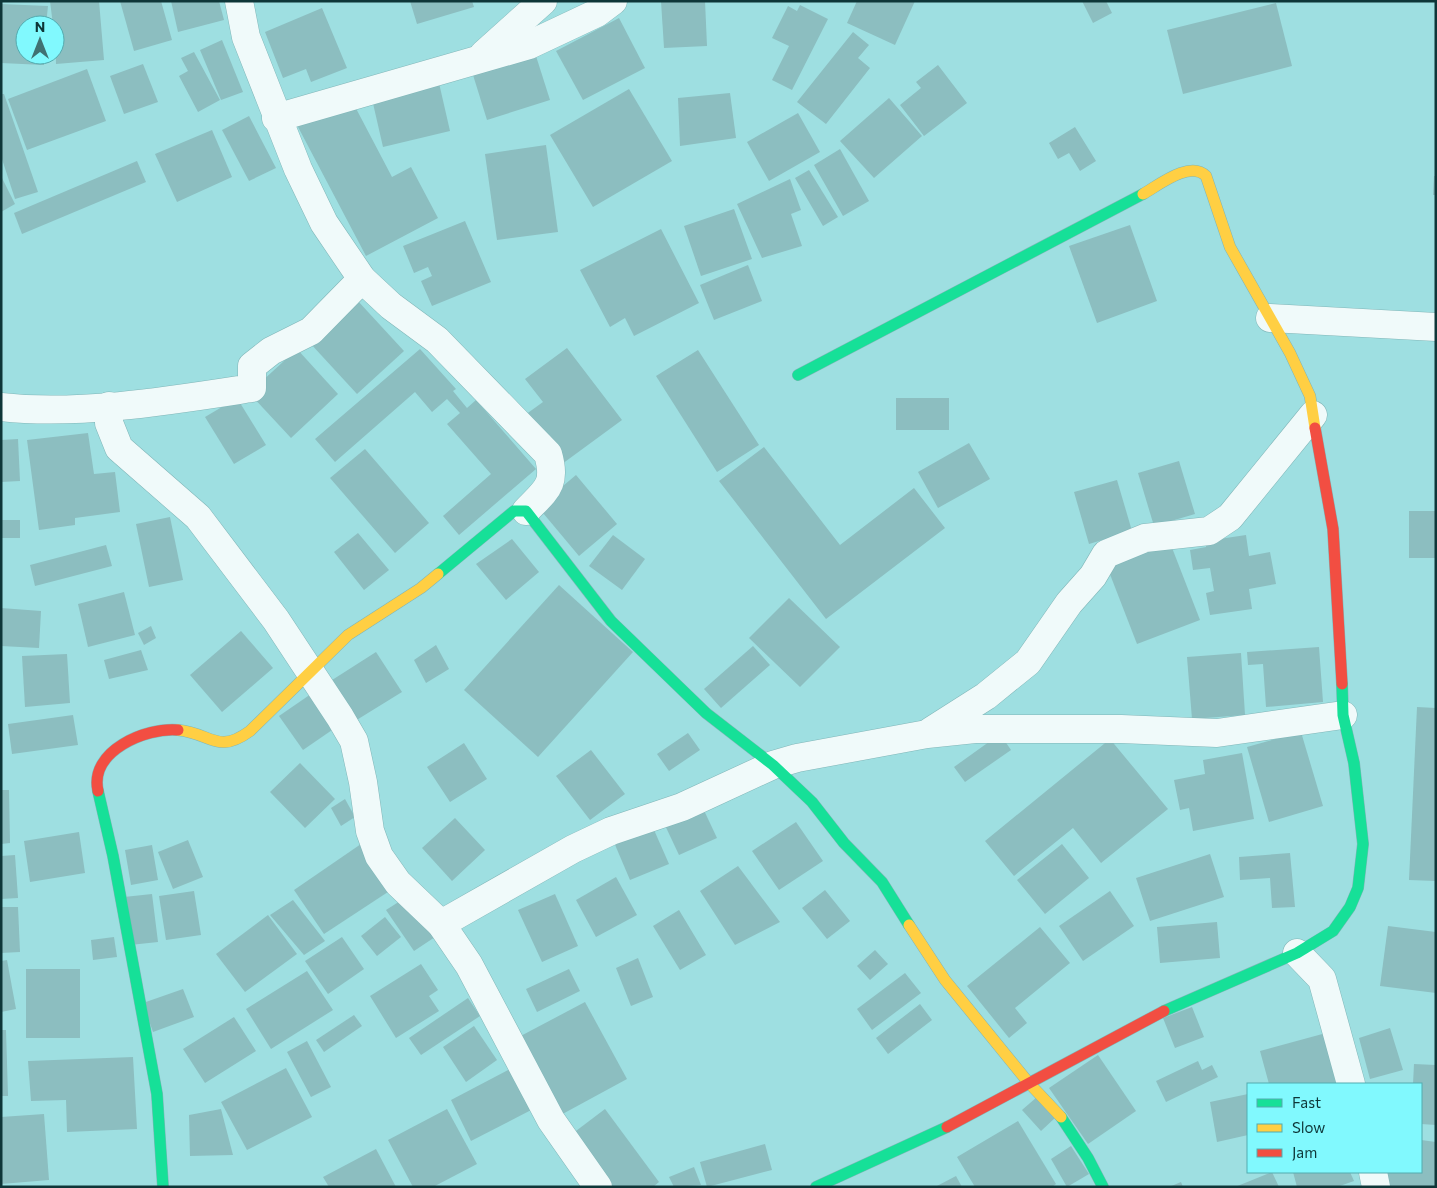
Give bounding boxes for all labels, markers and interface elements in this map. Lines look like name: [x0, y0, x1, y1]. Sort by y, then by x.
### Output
north arrow: [15, 15, 65, 65]
text: N: [35, 18, 45, 35]
legend: [1247, 1083, 1422, 1173]
text: Fast: [1292, 1093, 1321, 1111]
text: Slow: [1292, 1118, 1325, 1136]
text: Jam: [1292, 1143, 1317, 1161]

